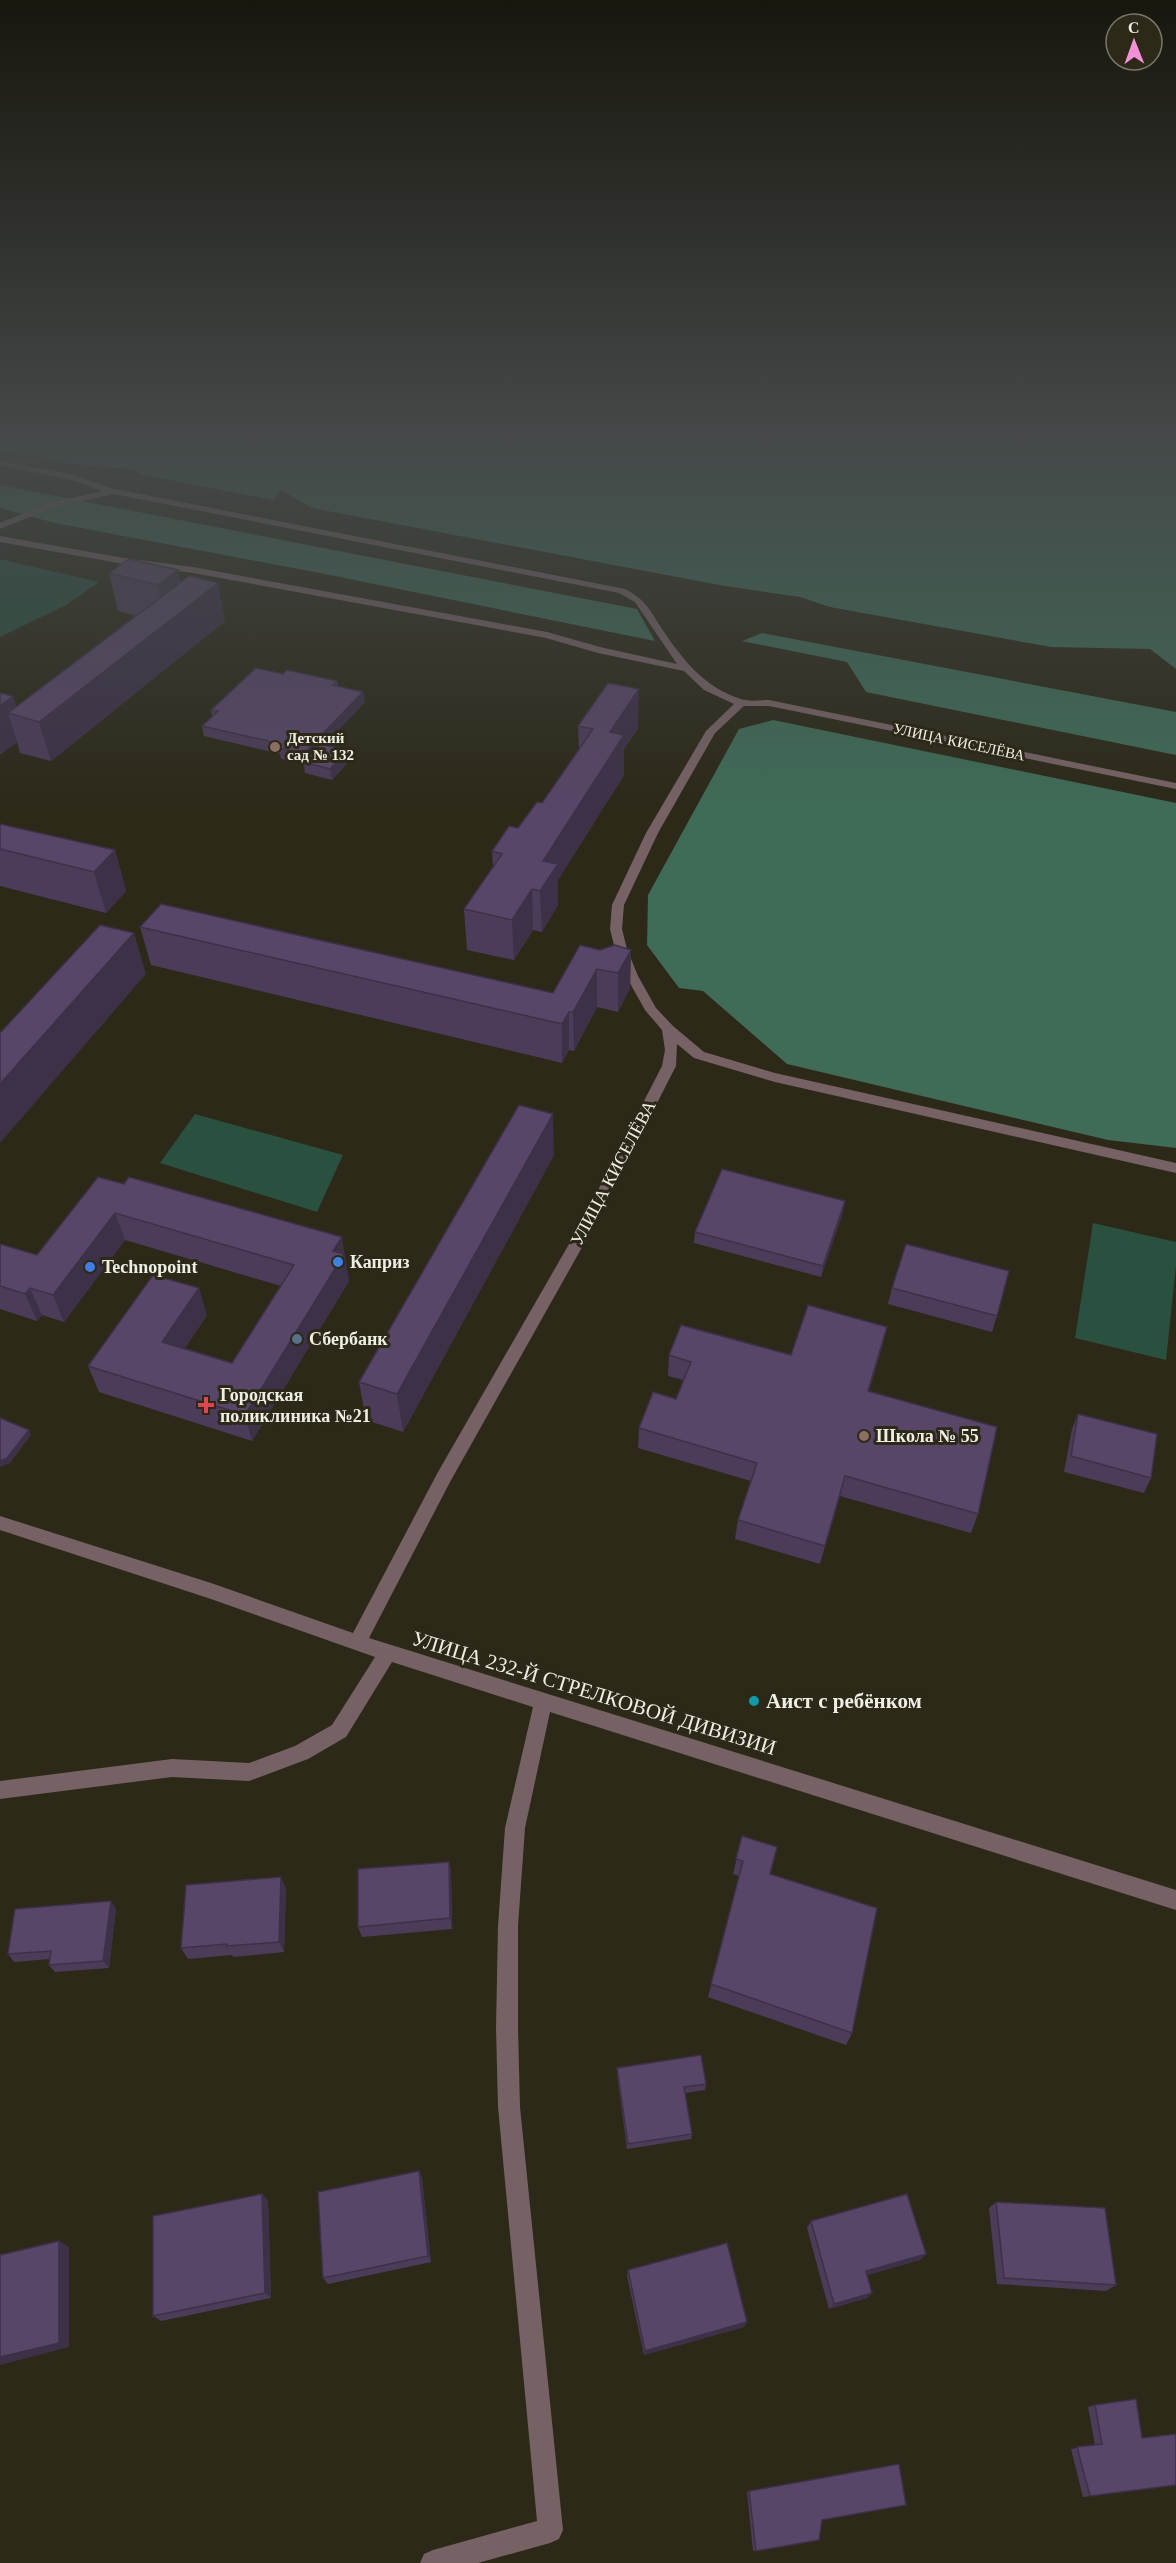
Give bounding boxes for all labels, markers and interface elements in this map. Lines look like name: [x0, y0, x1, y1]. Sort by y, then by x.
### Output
north arrow: [1104, 12, 1164, 72]
text: С: [1128, 19, 1140, 36]
street label: УЛИЦА КИСЕЛЁВА: [892, 720, 1027, 764]
place label: Детский сад № 132: [287, 730, 354, 763]
marker: Детский сад № 132: [268, 740, 282, 754]
street label: УЛИЦА КИСЕЛЁВА: [566, 1097, 660, 1249]
place label: Каприз: [350, 1252, 410, 1272]
marker: Каприз: [331, 1255, 345, 1269]
place label: Technopoint: [102, 1257, 197, 1277]
marker: Technopoint: [83, 1260, 97, 1274]
place label: Сбербанк: [309, 1329, 388, 1349]
marker: Сбербанк: [290, 1332, 304, 1346]
place label: Городская поликлиника №21: [220, 1385, 371, 1426]
marker: Городская поликлиника №21: [197, 1396, 215, 1414]
place label: Школа № 55: [876, 1426, 979, 1446]
marker: Школа № 55: [857, 1429, 871, 1443]
street label: УЛИЦА 232-Й СТРЕЛКОВОЙ ДИВИЗИИ: [409, 1626, 779, 1760]
place label: Аист с ребёнком: [766, 1689, 922, 1713]
marker: Аист с ребёнком: [747, 1694, 761, 1708]

